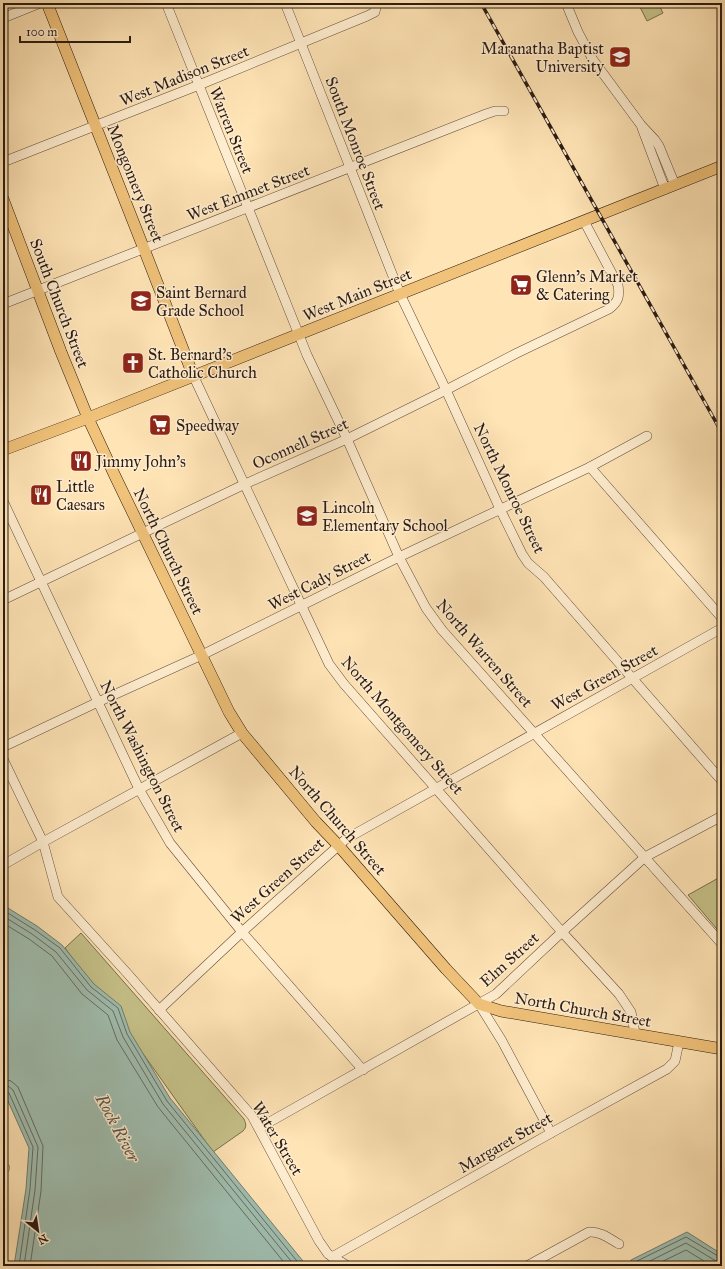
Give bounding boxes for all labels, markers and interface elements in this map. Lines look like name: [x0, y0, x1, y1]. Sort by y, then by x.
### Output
scale bar: [20, 18, 130, 44]
text: 100 m: [26, 25, 57, 39]
place label: Maranatha Baptist University: [481, 39, 604, 76]
street label: West Madison Street: [117, 41, 252, 110]
school or university icon: Maranatha Baptist University: [607, 44, 633, 70]
street label: South Monroe Street: [321, 74, 390, 213]
street label: Warren Street: [206, 84, 258, 177]
street label: Mongomery Street: [102, 121, 168, 246]
street label: West Emmet Street: [184, 160, 313, 225]
street label: South Church Street: [26, 236, 93, 371]
street label: West Main Street: [300, 264, 415, 325]
place label: Glenn's Market & Catering: [536, 267, 638, 305]
supermarket icon: Glenn's Market & Catering: [508, 272, 534, 298]
place label: Saint Bernard Grade School: [156, 283, 247, 320]
school or university icon: Saint Bernard Grade School: [128, 288, 154, 314]
place label: St. Bernard's Catholic Church: [148, 345, 257, 382]
church icon: St. Bernard's Catholic Church: [120, 350, 146, 376]
supermarket icon: Speedway: [147, 412, 173, 438]
street label: Oconnell Street: [249, 414, 351, 473]
place label: Speedway: [176, 416, 239, 435]
street label: North Monroe Street: [470, 420, 549, 557]
restaurant icon: Jimmy John's: [68, 448, 94, 474]
place label: Jimmy John's: [94, 452, 186, 472]
place label: Little Caesars: [56, 477, 105, 514]
restaurant icon: Little Caesars: [28, 482, 54, 508]
street label: North Church Street: [130, 485, 208, 618]
place label: Lincoln Elementary School: [322, 498, 448, 535]
school or university icon: Lincoln Elementary School: [294, 503, 320, 529]
street label: West Cady Street: [265, 546, 374, 614]
street label: North Warren Street: [433, 595, 537, 712]
street label: West Green Street: [548, 640, 661, 715]
street label: North Montgomery Street: [337, 652, 468, 799]
street label: North Washington Street: [95, 677, 189, 836]
street label: North Church Street: [285, 762, 390, 879]
street label: West Green Street: [227, 833, 328, 927]
street label: Elm Street: [476, 928, 543, 991]
street label: North Church Street: [513, 988, 653, 1031]
water label: Rock River: [90, 1090, 145, 1167]
street label: Water Street: [248, 1098, 307, 1179]
street label: Margaret Street: [455, 1108, 556, 1178]
north arrow: [18, 1211, 58, 1251]
text: N: [35, 1231, 50, 1248]

